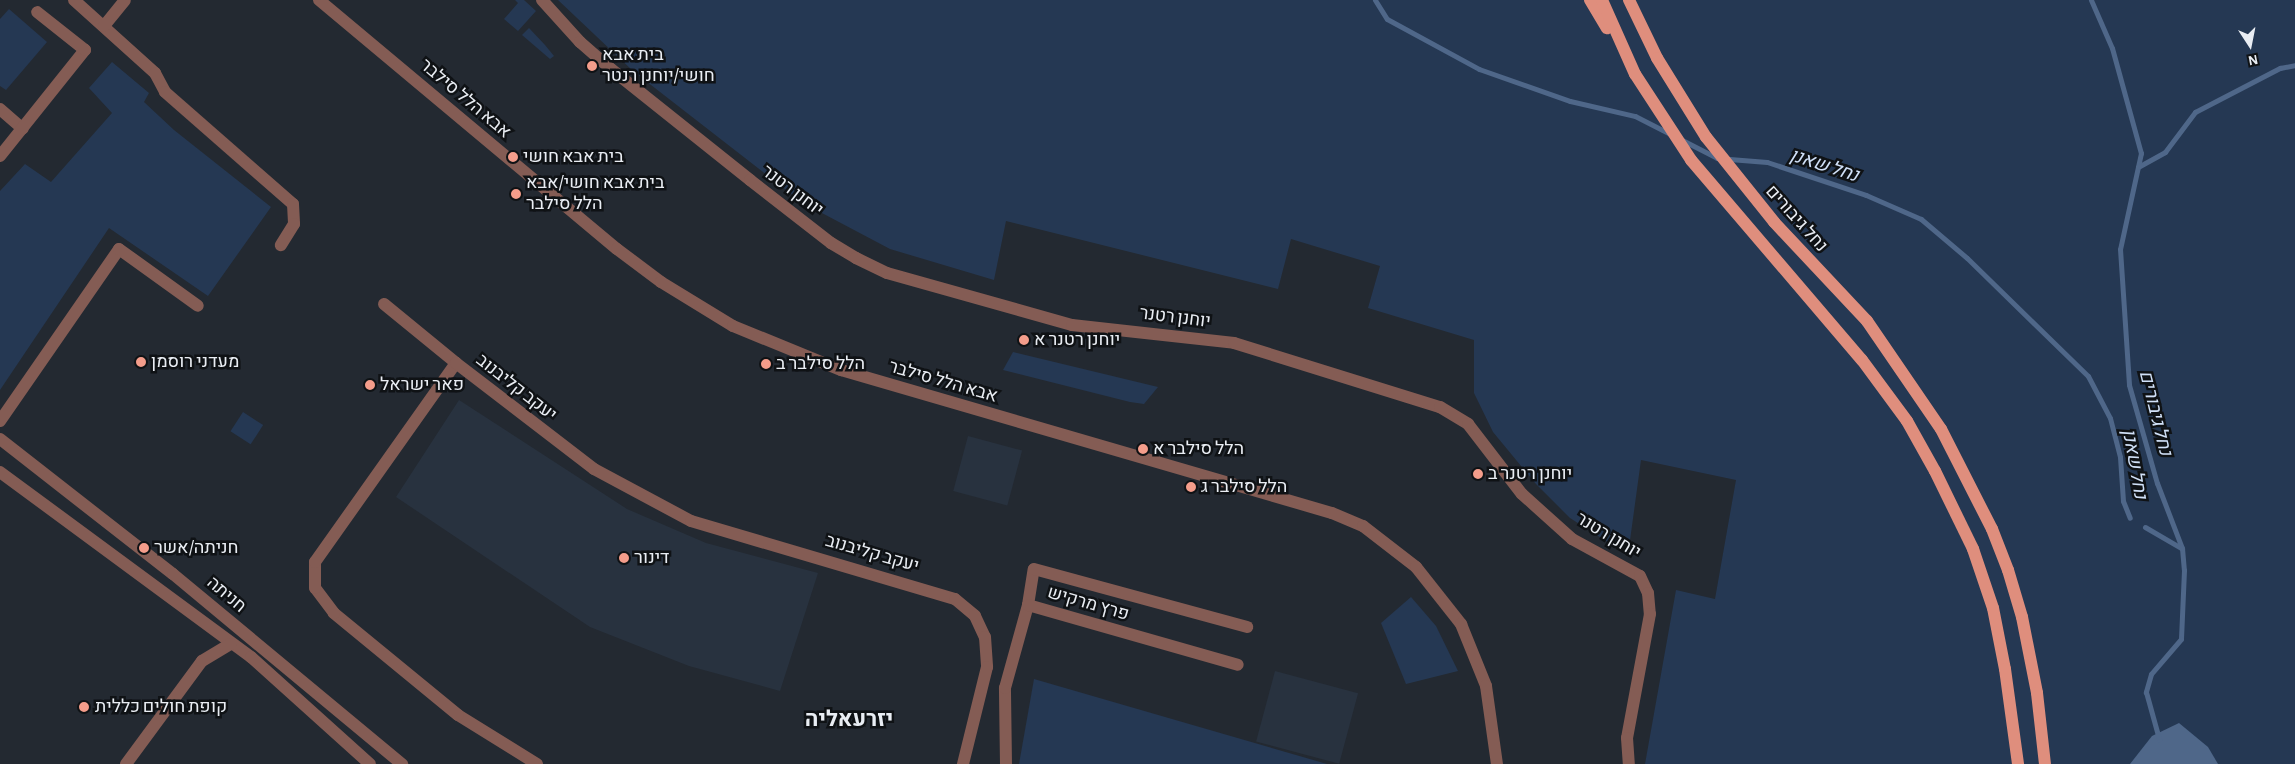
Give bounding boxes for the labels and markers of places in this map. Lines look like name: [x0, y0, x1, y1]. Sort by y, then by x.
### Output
place label: בית אבא חושי/יוחנן רנטר: [602, 45, 715, 88]
marker: בית אבא חושי/יוחנן רנטר: [586, 60, 598, 72]
place label: בית אבא חושי: [523, 146, 624, 168]
marker: בית אבא חושי: [507, 151, 519, 163]
place label: בית אבא חושי/אבא הלל סילבר: [526, 173, 664, 215]
marker: בית אבא חושי/אבא הלל סילבר: [510, 188, 522, 200]
place label: יוחנן רטנר א: [1034, 329, 1120, 351]
marker: יוחנן רטנר א: [1018, 334, 1030, 346]
place label: מעדני רוסמן: [151, 351, 239, 373]
place label: הלל סילבר ב: [776, 353, 865, 375]
marker: מעדני רוסמן: [135, 356, 147, 368]
marker: הלל סילבר ב: [760, 358, 772, 370]
place label: פאר ישראל: [380, 374, 464, 396]
marker: פאר ישראל: [364, 379, 376, 391]
place label: הלל סילבר א: [1153, 438, 1244, 460]
marker: הלל סילבר א: [1137, 443, 1149, 455]
place label: יוחנן רטנר ב: [1488, 463, 1572, 485]
marker: יוחנן רטנר ב: [1472, 468, 1484, 480]
place label: הלל סילבר ג: [1201, 476, 1287, 498]
marker: הלל סילבר ג: [1185, 481, 1197, 493]
place label: חניתה/אשר: [154, 537, 239, 559]
marker: חניתה/אשר: [138, 542, 150, 554]
place label: דינור: [634, 547, 669, 569]
marker: דינור: [618, 552, 630, 564]
place label: קופת חולים כללית: [95, 696, 227, 718]
marker: קופת חולים כללית: [77, 700, 91, 714]

